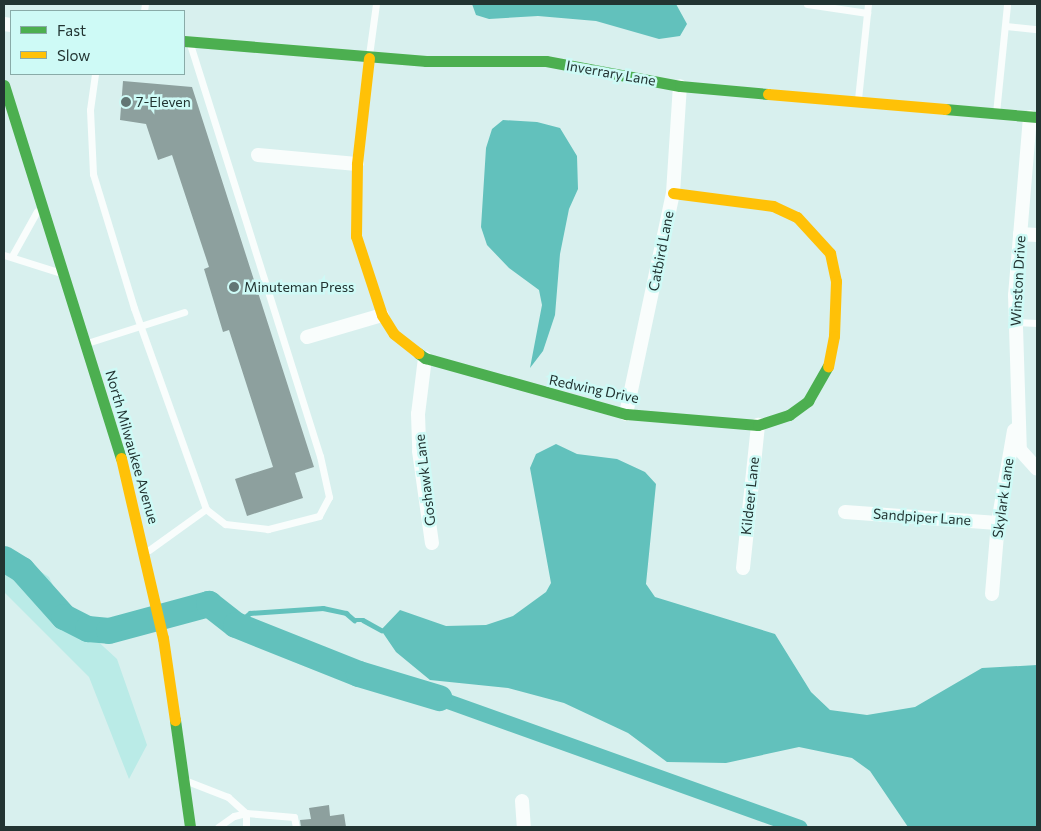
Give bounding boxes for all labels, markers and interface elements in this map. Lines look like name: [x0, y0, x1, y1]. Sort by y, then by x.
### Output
legend: [10, 10, 185, 75]
text: Fast: [57, 21, 86, 39]
text: Slow: [57, 46, 90, 64]
street label: Inverrary Lane: [565, 57, 657, 89]
place label: 7-Eleven: [136, 94, 191, 110]
marker: 7-Eleven: [120, 96, 132, 108]
street label: Catbird Lane: [645, 209, 677, 293]
street label: Winston Drive: [1007, 235, 1029, 327]
place label: Minuteman Press: [244, 279, 354, 295]
marker: Minuteman Press: [228, 281, 240, 293]
street label: North Milwaukee Avenue: [102, 368, 162, 526]
street label: Redwing Drive: [548, 371, 640, 407]
street label: Goshawk Lane: [411, 433, 439, 527]
street label: Kildeer Lane: [738, 456, 762, 536]
street label: Skylark Lane: [989, 457, 1017, 539]
street label: Sandpiper Lane: [872, 505, 972, 529]

